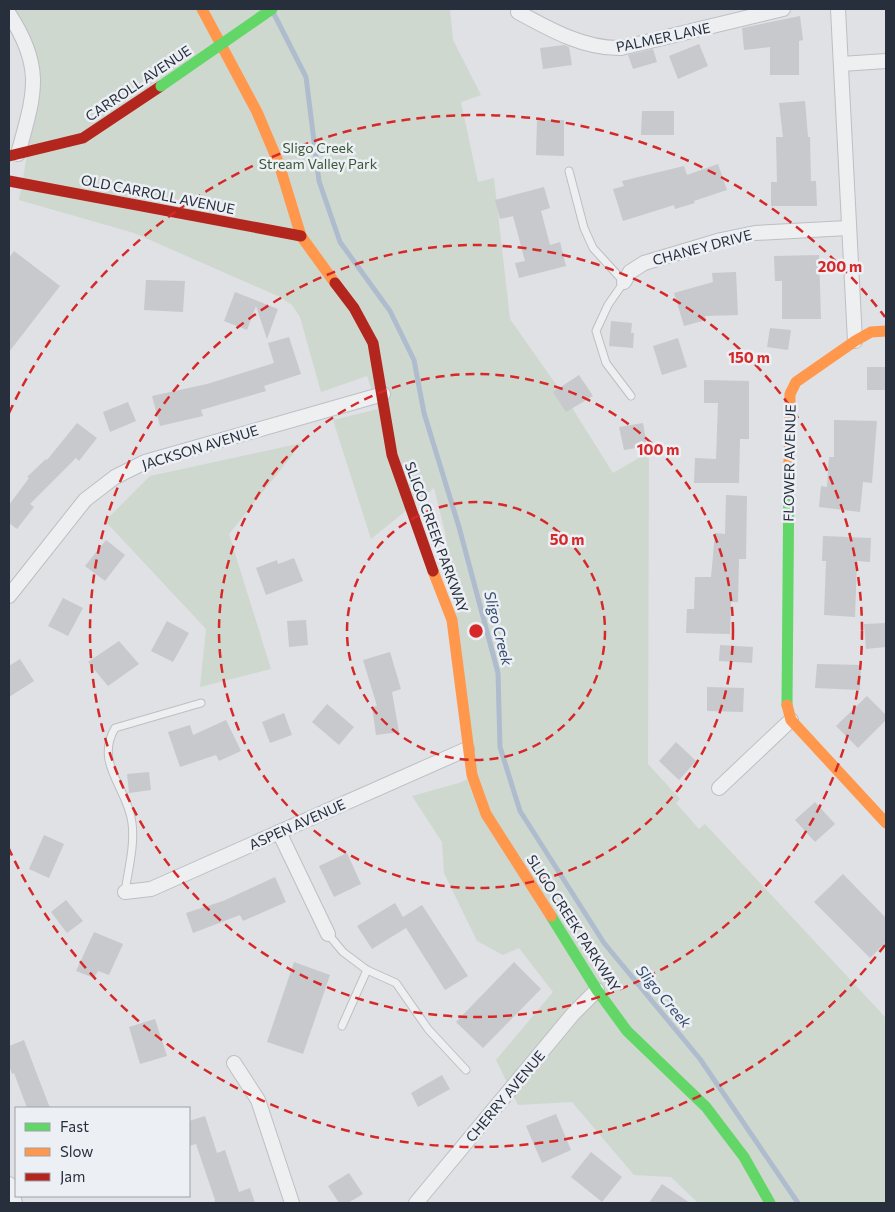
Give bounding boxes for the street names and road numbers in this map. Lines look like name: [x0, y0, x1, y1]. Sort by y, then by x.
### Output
street label: PALMER LANE: [614, 19, 712, 55]
street label: CARROLL AVENUE: [82, 41, 194, 125]
street label: OLD CARROLL AVENUE: [80, 171, 236, 217]
street label: CHANEY DRIVE: [651, 226, 753, 268]
street label: FLOWER AVENUE: [779, 404, 799, 522]
street label: JACKSON AVENUE: [140, 421, 260, 473]
street label: SLIGO CREEK PARKWAY: [402, 459, 472, 615]
street label: ASPEN AVENUE: [246, 795, 348, 853]
street label: SLIGO CREEK PARKWAY: [523, 851, 625, 995]
street label: CHERRY AVENUE: [462, 1047, 548, 1145]

